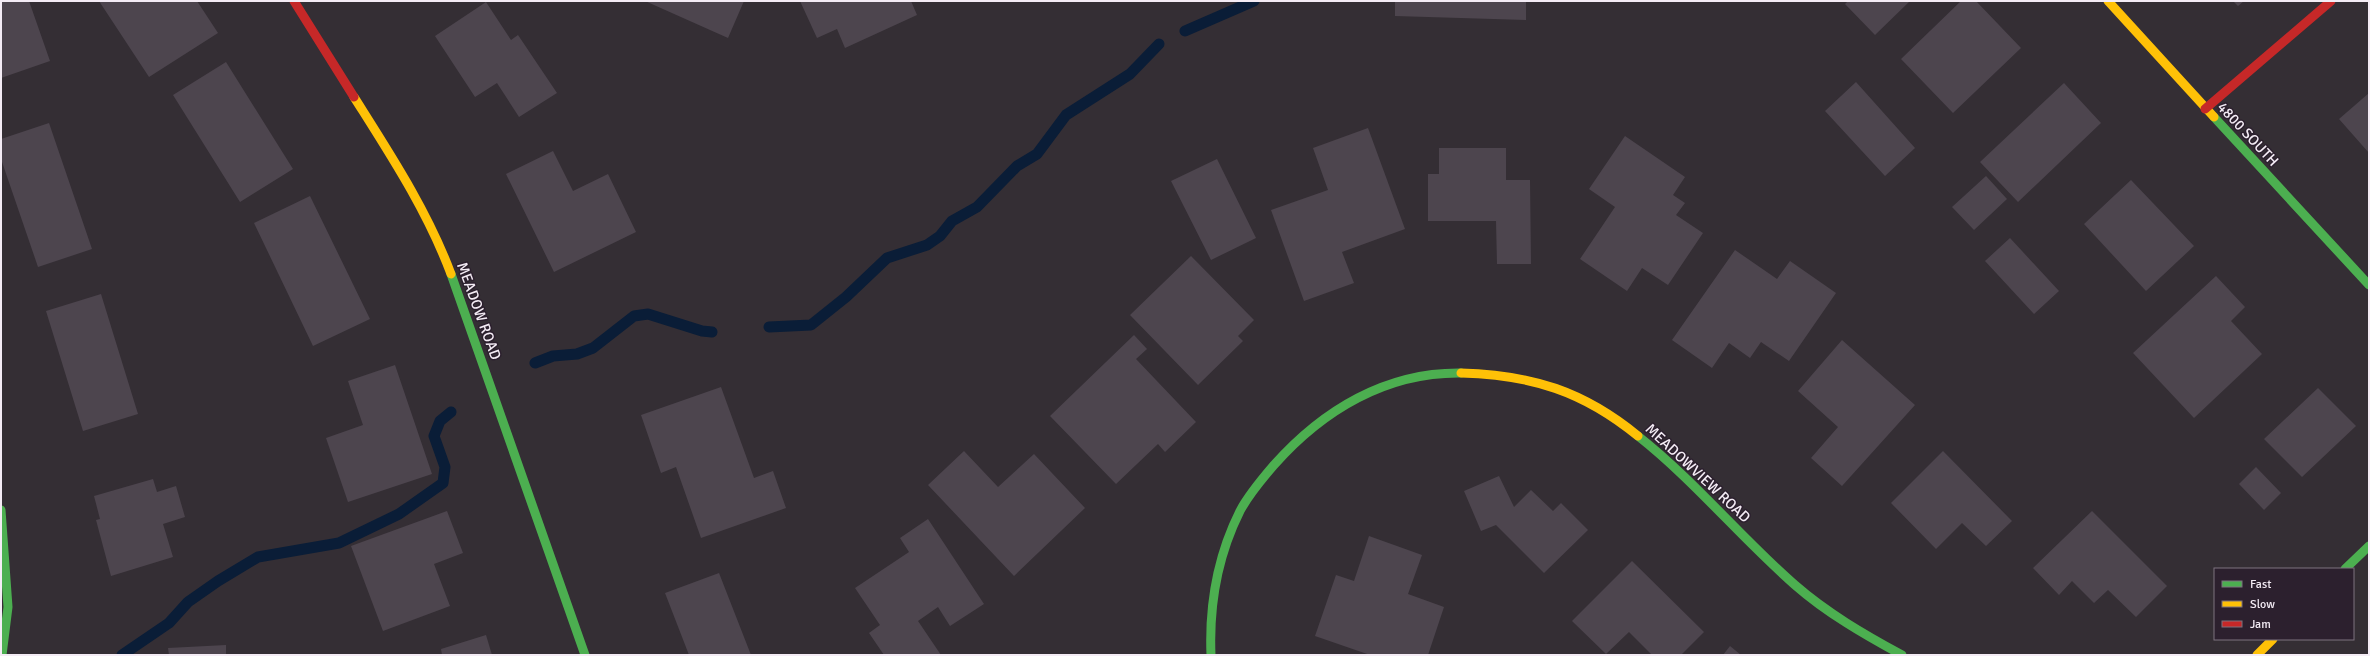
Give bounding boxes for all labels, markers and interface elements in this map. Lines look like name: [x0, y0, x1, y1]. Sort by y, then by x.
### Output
street label: 4800 SOUTH: [2214, 98, 2282, 170]
street label: MEADOW ROAD: [453, 260, 505, 362]
street label: MEADOWVIEW ROAD: [1642, 420, 1754, 526]
legend: [2214, 568, 2354, 640]
text: Fast: [2250, 577, 2271, 592]
text: Slow: [2250, 597, 2275, 612]
text: Jam: [2250, 617, 2271, 632]

